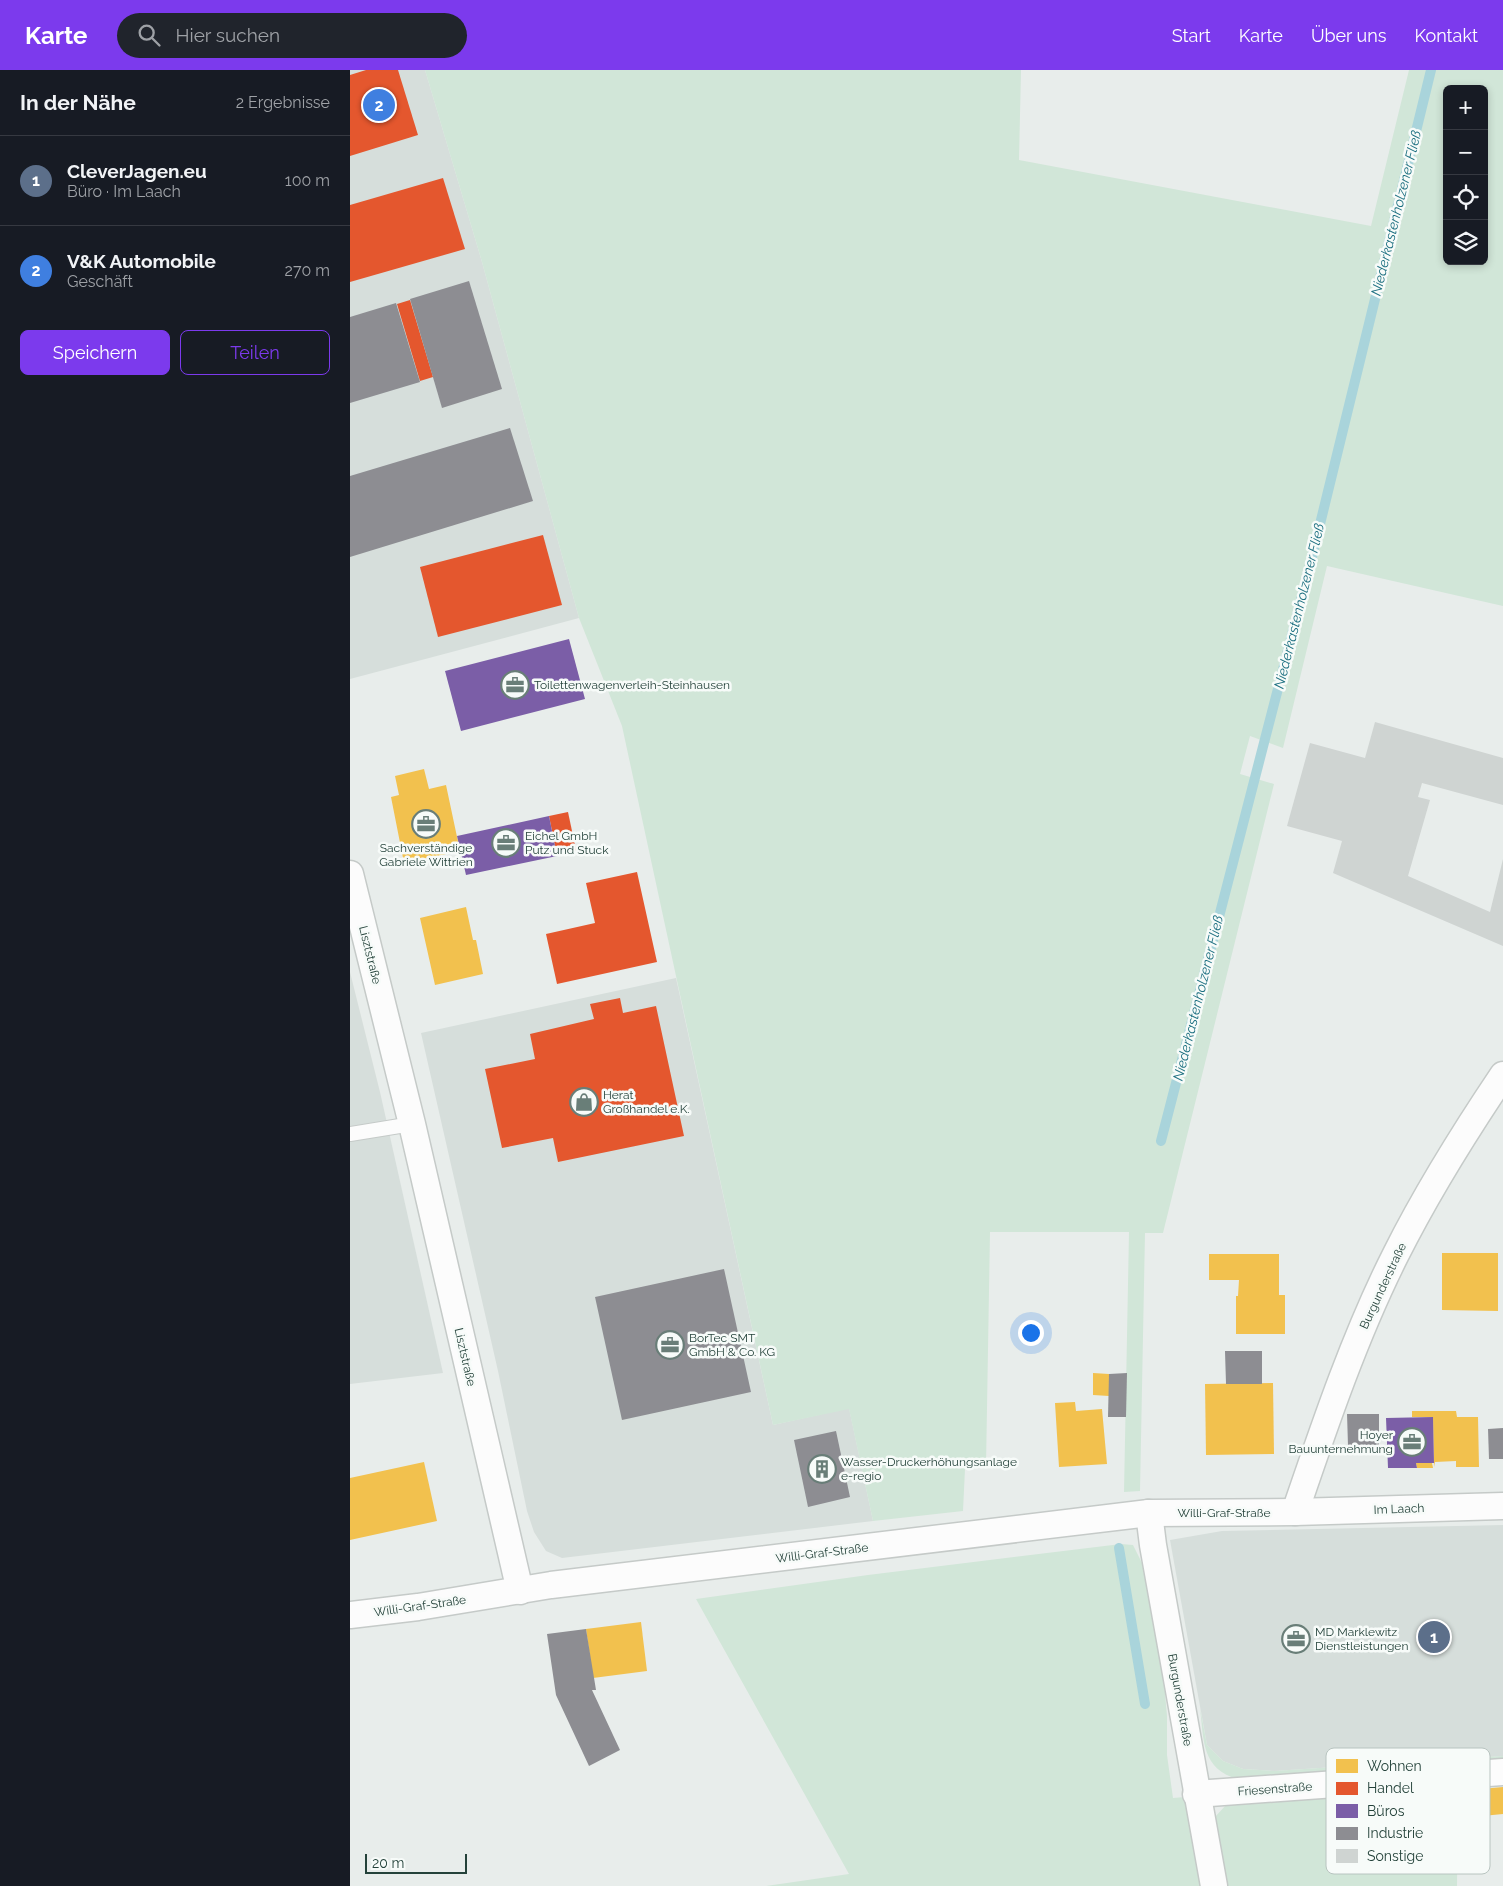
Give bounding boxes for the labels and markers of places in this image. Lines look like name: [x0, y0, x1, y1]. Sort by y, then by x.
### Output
pin: 2: [363, 86, 395, 124]
office icon: Toilettenwagenverleih-Steinhausen: [500, 670, 530, 700]
place label: Toilettenwagenverleih-Steinhausen: [534, 678, 730, 692]
office icon: Sachverständige Gabriele Wittrien: [411, 809, 441, 839]
office icon: Eichel GmbH Putz und Stuck: [491, 828, 521, 858]
place label: Eichel GmbH Putz und Stuck: [525, 829, 609, 857]
place label: Sachverständige Gabriele Wittrien: [379, 841, 473, 869]
shop icon: Herat Großhandel e.K.: [569, 1087, 599, 1117]
place label: Herat Großhandel e.K.: [603, 1088, 690, 1116]
office icon: BorTec SMT GmbH & Co. KG: [655, 1330, 685, 1360]
place label: BorTec SMT GmbH & Co. KG: [689, 1331, 775, 1359]
office icon: Hoyer Bauunternehmung: [1397, 1427, 1427, 1457]
place label: Hoyer Bauunternehmung: [1289, 1428, 1394, 1456]
building icon: Wasser-Druckerhöhungsanlage e-regio: [807, 1454, 837, 1484]
place label: Wasser-Druckerhöhungsanlage e-regio: [841, 1455, 1017, 1483]
pin: 1: [1418, 1618, 1450, 1656]
office icon: MD Marklewitz Dienstleistungen: [1281, 1624, 1311, 1654]
place label: MD Marklewitz Dienstleistungen: [1315, 1625, 1408, 1653]

